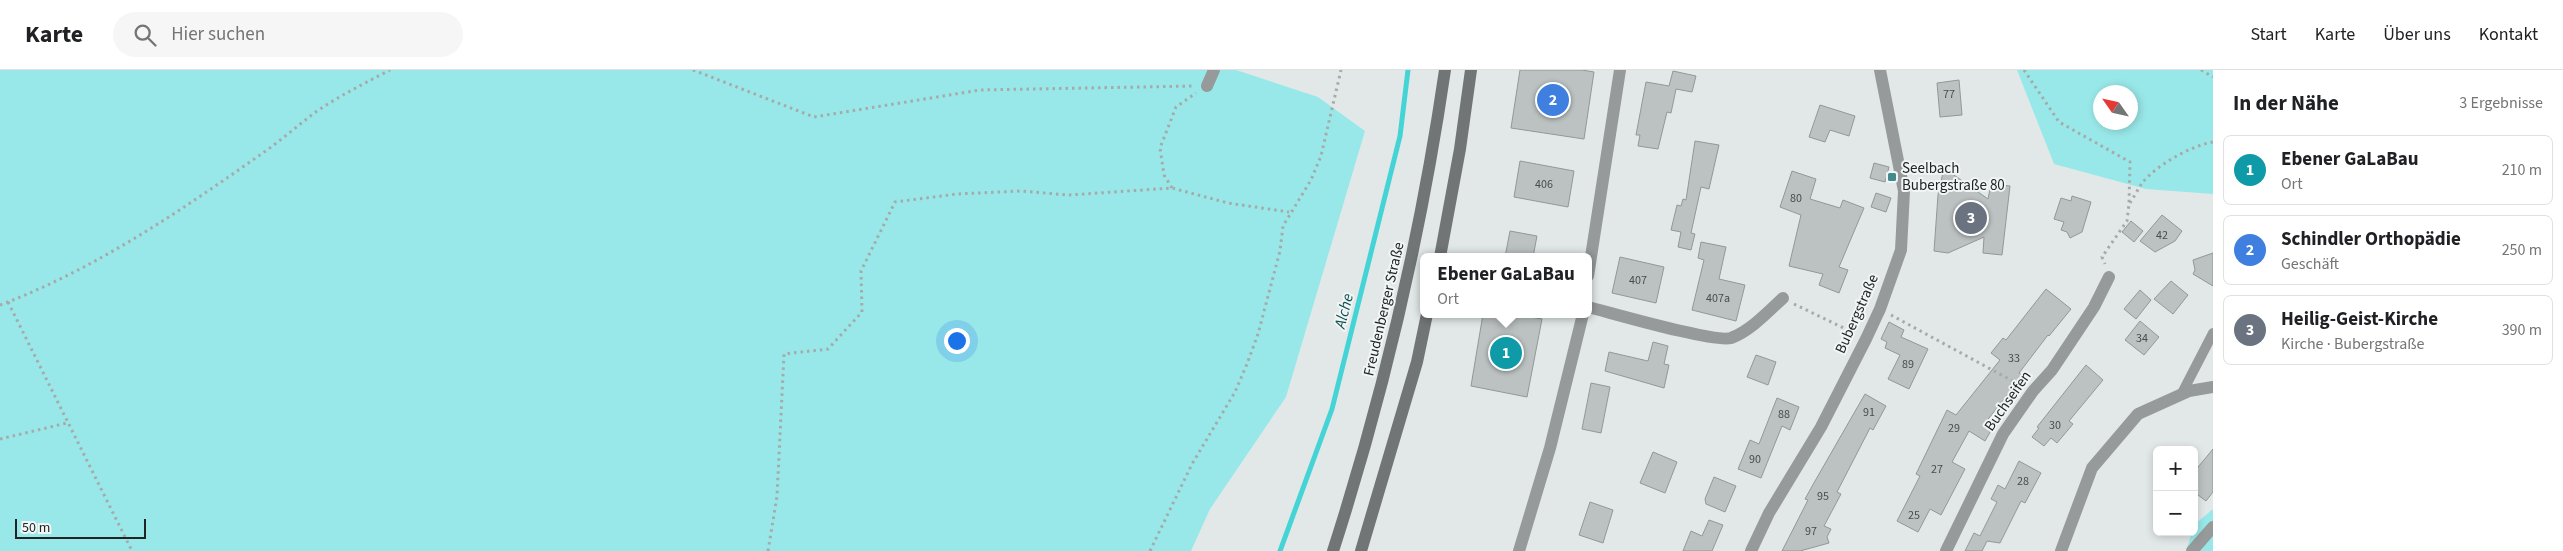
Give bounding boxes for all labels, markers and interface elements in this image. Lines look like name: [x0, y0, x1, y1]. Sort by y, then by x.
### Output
search box: [113, 12, 463, 57]
text: Karte: [25, 17, 83, 52]
icon: search: [131, 21, 159, 49]
text: Hier suchen: [171, 21, 265, 48]
text: Start: [2250, 22, 2287, 47]
text: Karte: [2315, 22, 2355, 47]
text: Über uns: [2383, 22, 2451, 47]
text: Kontakt: [2479, 22, 2538, 47]
pin: 2: [1537, 81, 1569, 119]
north arrow: [2093, 85, 2138, 130]
house number: 77: [1943, 86, 1955, 103]
text: In der Nähe: [2233, 88, 2339, 118]
text: 3 Ergebnisse: [2459, 92, 2543, 114]
text: Ebener GaLaBau: [2281, 146, 2419, 173]
place label: Seelbach Bubergstraße 80: [1902, 158, 2005, 196]
text: 1: [2246, 159, 2254, 181]
text: 210 m: [2502, 159, 2542, 181]
marker: Seelbach Bubergstraße 80: [1886, 171, 1898, 183]
text: Ort: [2281, 173, 2303, 195]
house number: 406: [1535, 176, 1553, 193]
house number: 80: [1790, 190, 1802, 207]
pin: 3: [1955, 199, 1987, 237]
text: Schindler Orthopädie: [2281, 226, 2461, 253]
house number: 42: [2156, 227, 2168, 244]
text: 2: [2246, 239, 2254, 261]
text: 250 m: [2502, 239, 2542, 261]
street label: Freudenberger Straße: [1358, 240, 1410, 378]
popup: [1420, 253, 1592, 318]
text: Geschäft: [2281, 253, 2339, 275]
text: Ebener GaLaBau: [1437, 261, 1575, 288]
street label: Bubergstraße: [1830, 271, 1884, 357]
house number: 407: [1629, 272, 1647, 289]
text: Ort: [1437, 288, 1459, 310]
house number: 407a: [1706, 290, 1730, 307]
water label: Alche: [1329, 291, 1359, 332]
text: Heilig-Geist-Kirche: [2281, 306, 2438, 333]
text: 3: [2246, 319, 2254, 341]
text: 390 m: [2502, 319, 2542, 341]
your location: [944, 328, 970, 354]
house number: 34: [2136, 330, 2148, 347]
text: Kirche · Bubergstraße: [2281, 333, 2424, 355]
pin: 1: [1490, 334, 1522, 372]
house number: 33: [2008, 350, 2020, 367]
house number: 89: [1902, 356, 1914, 373]
street label: Buchseifen: [1980, 367, 2036, 435]
house number: 91: [1863, 404, 1875, 421]
house number: 88: [1778, 406, 1790, 423]
house number: 30: [2049, 417, 2061, 434]
house number: 29: [1948, 420, 1960, 437]
map controls: [2153, 446, 2198, 536]
button: +: [2153, 446, 2198, 491]
house number: 90: [1749, 451, 1761, 468]
house number: 27: [1931, 461, 1943, 478]
house number: 28: [2017, 473, 2029, 490]
house number: 95: [1817, 488, 1829, 505]
button: −: [2153, 491, 2198, 536]
house number: 25: [1908, 507, 1920, 524]
scale bar: [15, 516, 146, 539]
text: 50 m: [22, 518, 50, 538]
house number: 97: [1805, 523, 1817, 540]

